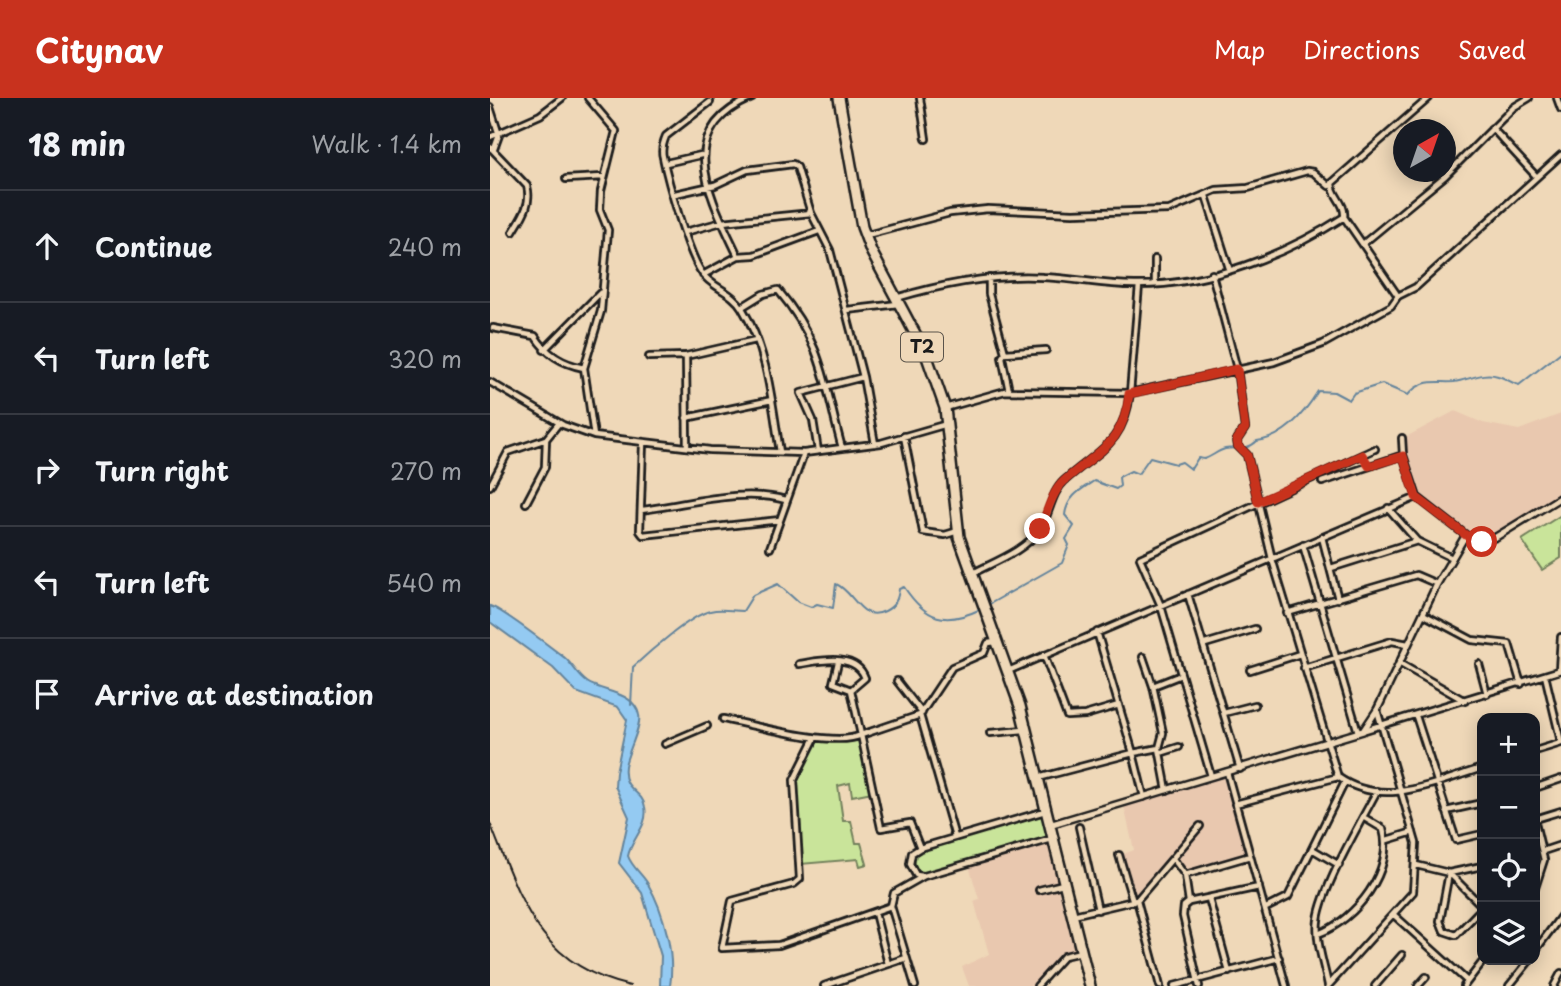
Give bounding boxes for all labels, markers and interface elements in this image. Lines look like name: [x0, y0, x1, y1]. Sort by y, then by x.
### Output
text: Citynav: [35, 24, 163, 74]
text: Map: [1214, 31, 1265, 67]
text: Directions: [1303, 31, 1420, 67]
text: Saved: [1458, 31, 1526, 67]
north arrow: [1393, 119, 1456, 182]
text: 18 min: [28, 121, 126, 166]
text: Walk · 1.4 km: [311, 126, 462, 161]
icon: ahead: [28, 227, 66, 265]
text: Continue: [95, 227, 212, 266]
text: 240 m: [388, 229, 462, 264]
road number: T2: [901, 332, 943, 362]
icon: left: [28, 339, 66, 377]
text: Turn left: [95, 339, 210, 378]
text: 320 m: [388, 341, 462, 376]
icon: right: [28, 451, 66, 489]
text: Turn right: [95, 451, 229, 490]
text: 270 m: [390, 453, 462, 488]
route end: [1024, 513, 1055, 544]
route start: [1466, 526, 1497, 557]
icon: left: [28, 563, 66, 601]
text: Turn left: [95, 563, 210, 602]
text: 540 m: [386, 565, 462, 600]
icon: arrive: [28, 675, 66, 713]
text: Arrive at destination: [95, 675, 374, 714]
map controls: [1477, 713, 1540, 965]
button: +: [1477, 713, 1540, 776]
button: −: [1477, 776, 1540, 839]
button: locate: [1477, 839, 1540, 902]
button: layers: [1477, 902, 1540, 965]

